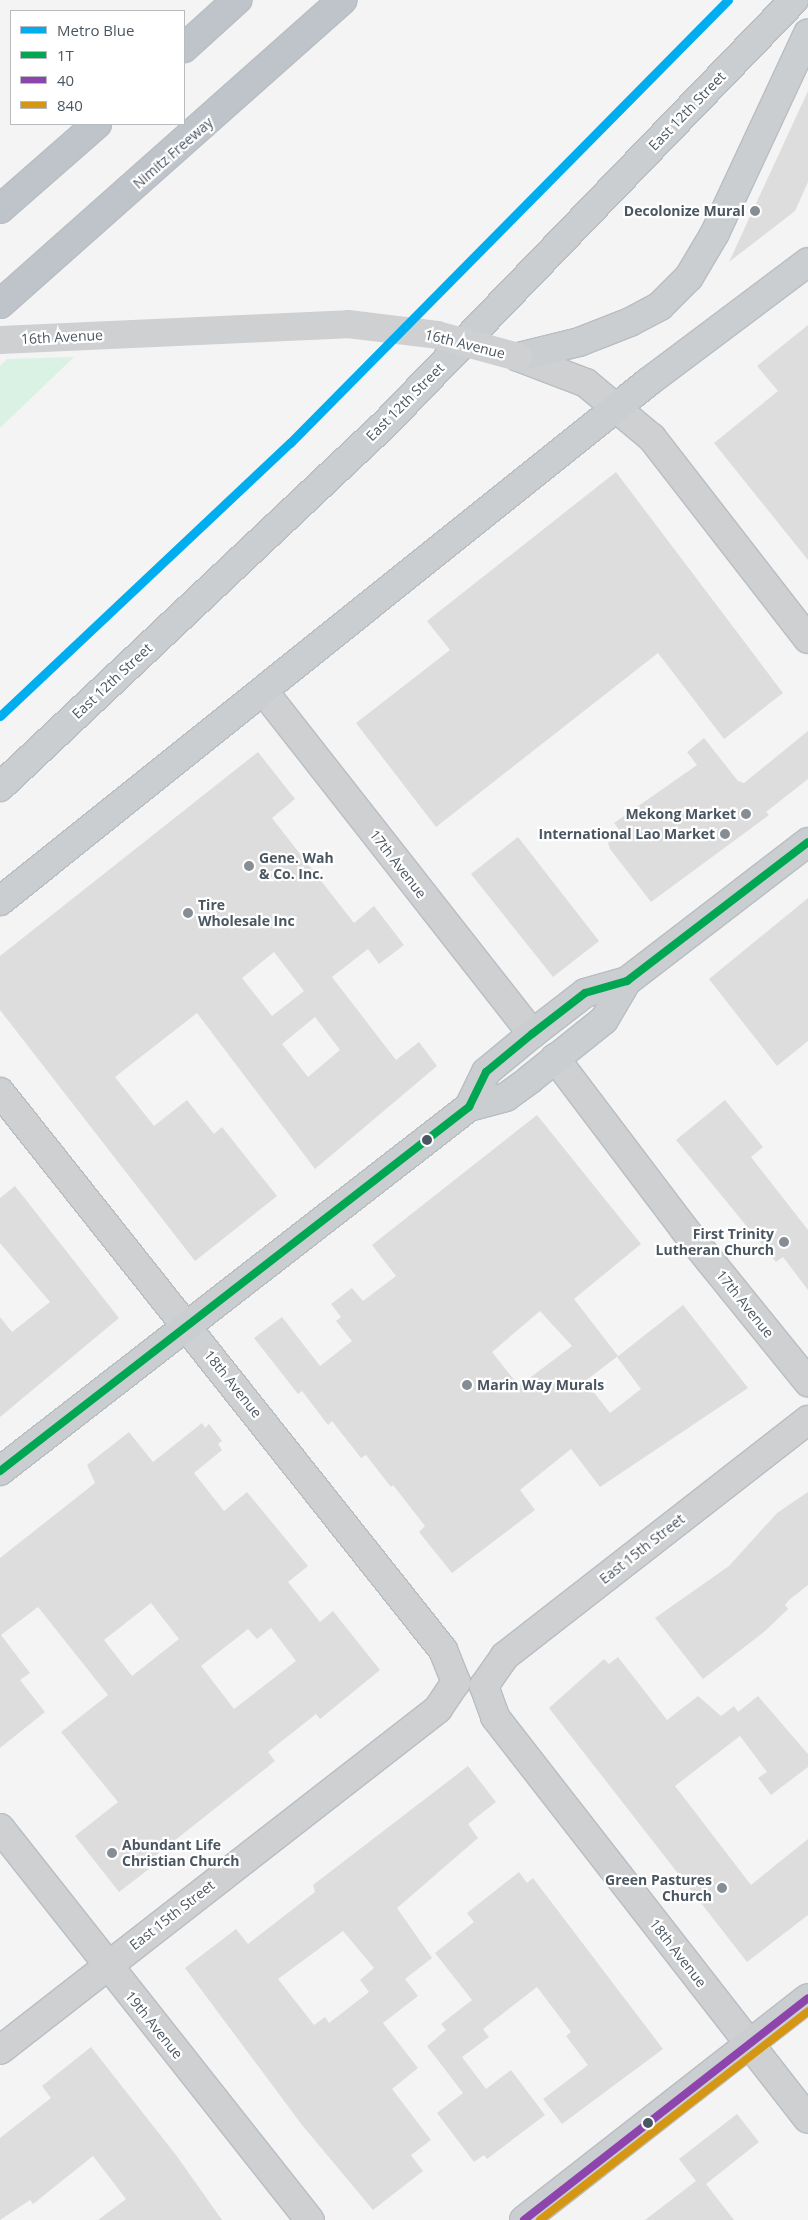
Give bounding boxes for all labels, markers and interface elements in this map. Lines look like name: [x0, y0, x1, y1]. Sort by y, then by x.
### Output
legend: [10, 10, 185, 125]
text: Metro Blue: [57, 20, 134, 40]
text: 1T: [57, 45, 74, 65]
street label: East 12th Street: [645, 68, 729, 154]
text: 40: [57, 70, 74, 90]
text: 840: [57, 95, 83, 115]
street label: Nimitz Freeway: [130, 114, 216, 192]
place label: Decolonize Mural: [624, 203, 745, 219]
marker: Decolonize Mural: [749, 205, 761, 217]
street label: 16th Avenue: [21, 326, 103, 348]
street label: 16th Avenue: [423, 326, 507, 362]
street label: East 12th Street: [363, 360, 447, 444]
street label: East 12th Street: [69, 640, 155, 722]
place label: Mekong Market: [625, 806, 736, 822]
marker: Mekong Market: [740, 808, 752, 820]
place label: International Lao Market: [539, 826, 715, 842]
street label: 17th Avenue: [366, 827, 430, 901]
marker: International Lao Market: [719, 828, 731, 840]
place label: Gene. Wah & Co. Inc.: [259, 850, 334, 882]
marker: Gene. Wah & Co. Inc.: [243, 860, 255, 872]
place label: Tire Wholesale Inc: [198, 897, 295, 930]
marker: Tire Wholesale Inc: [182, 907, 194, 919]
unlabelled marker: [422, 1135, 432, 1145]
place label: First Trinity Lutheran Church: [656, 1226, 774, 1258]
marker: First Trinity Lutheran Church: [778, 1236, 790, 1248]
street label: 17th Avenue: [713, 1267, 777, 1341]
street label: 18th Avenue: [201, 1347, 265, 1421]
place label: Marin Way Murals: [477, 1377, 604, 1393]
marker: Marin Way Murals: [461, 1379, 473, 1391]
street label: East 15th Street: [596, 1511, 688, 1587]
place label: Abundant Life Christian Church: [122, 1837, 239, 1870]
marker: Abundant Life Christian Church: [106, 1847, 118, 1859]
place label: Green Pastures Church: [605, 1872, 712, 1904]
street label: East 15th Street: [126, 1877, 218, 1953]
marker: Green Pastures Church: [716, 1882, 728, 1894]
street label: 18th Avenue: [646, 1916, 710, 1990]
street label: 19th Avenue: [122, 1988, 186, 2062]
unlabelled marker: [643, 2118, 653, 2128]

